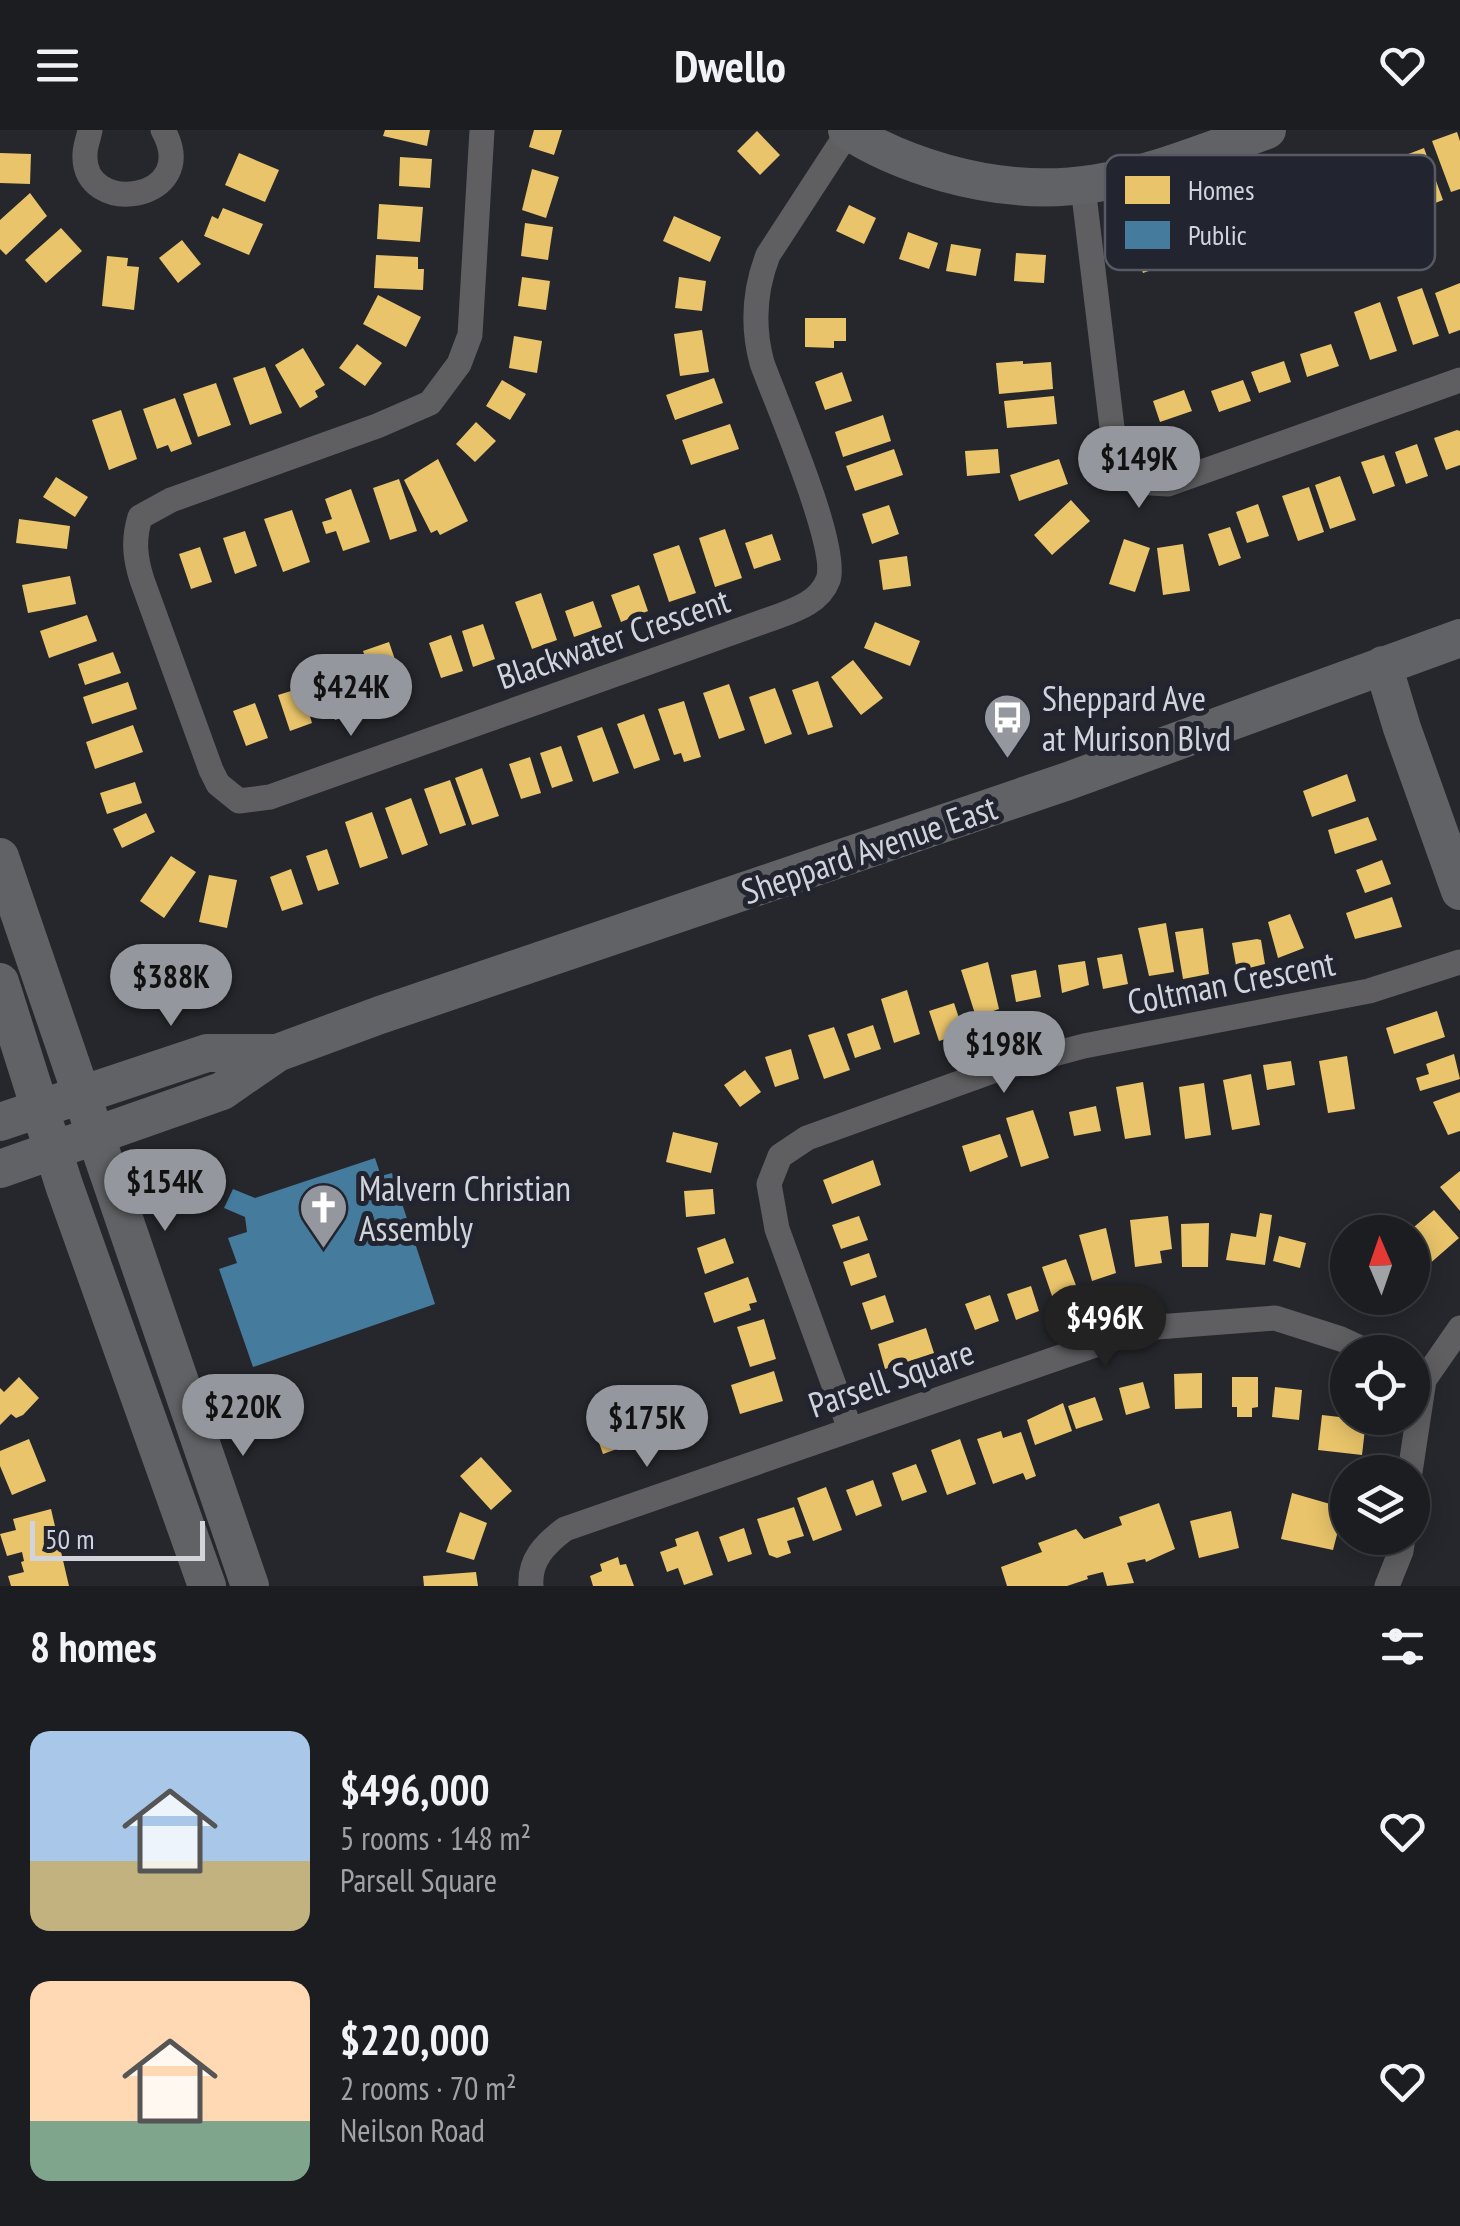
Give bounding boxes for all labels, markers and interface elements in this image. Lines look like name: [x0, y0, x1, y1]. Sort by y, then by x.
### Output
text: Dwello: [674, 36, 786, 94]
icon: menu: [30, 38, 85, 93]
icon: heart: [1375, 38, 1430, 93]
legend: [1105, 155, 1435, 270]
text: Homes: [1188, 171, 1254, 208]
text: Public: [1188, 216, 1247, 253]
pin: $149K: [1069, 426, 1209, 511]
text: $149K: [1100, 437, 1178, 479]
street label: Blackwater Crescent: [491, 577, 736, 699]
pin: $424K: [281, 654, 421, 739]
text: $424K: [312, 665, 390, 707]
place label: Sheppard Ave at Murison Blvd: [1042, 675, 1231, 761]
bus stop icon: Sheppard Ave at Murison Blvd: [981, 692, 1033, 760]
street label: Sheppard Avenue East: [735, 784, 1003, 914]
street label: Coltman Crescent: [1123, 939, 1339, 1025]
pin: $388K: [101, 944, 241, 1029]
text: $388K: [132, 955, 210, 997]
pin: $198K: [934, 1011, 1074, 1096]
text: $198K: [965, 1022, 1043, 1064]
pin: $154K: [95, 1149, 235, 1234]
text: $154K: [126, 1160, 204, 1202]
place label: Malvern Christian Assembly: [359, 1165, 571, 1251]
church icon: Malvern Christian Assembly: [298, 1182, 350, 1250]
north arrow: [1330, 1215, 1430, 1315]
map controls: [1330, 1215, 1430, 1555]
pin: $496K: [1035, 1285, 1175, 1370]
text: $496K: [1066, 1296, 1144, 1338]
street label: Parsell Square: [802, 1328, 980, 1428]
button: locate: [1330, 1335, 1430, 1435]
pin: $220K: [173, 1374, 313, 1459]
text: $220K: [204, 1385, 282, 1427]
pin: $175K: [577, 1385, 717, 1470]
text: $175K: [608, 1396, 686, 1438]
button: layers: [1330, 1455, 1430, 1555]
scale bar: [30, 1516, 205, 1560]
text: 50 m: [45, 1520, 94, 1557]
text: 8 homes: [30, 1619, 157, 1674]
icon: filters: [1375, 1619, 1430, 1674]
text: $496,000: [340, 1762, 490, 1817]
icon: home: [110, 1771, 230, 1891]
icon: heart: [1375, 1804, 1430, 1859]
text: 5 rooms · 148 m²: [340, 1817, 531, 1859]
text: Parsell Square: [340, 1859, 497, 1901]
text: $220,000: [340, 2012, 490, 2067]
icon: home: [110, 2021, 230, 2141]
icon: heart: [1375, 2054, 1430, 2109]
text: 2 rooms · 70 m²: [340, 2067, 517, 2109]
text: Neilson Road: [340, 2109, 485, 2151]

